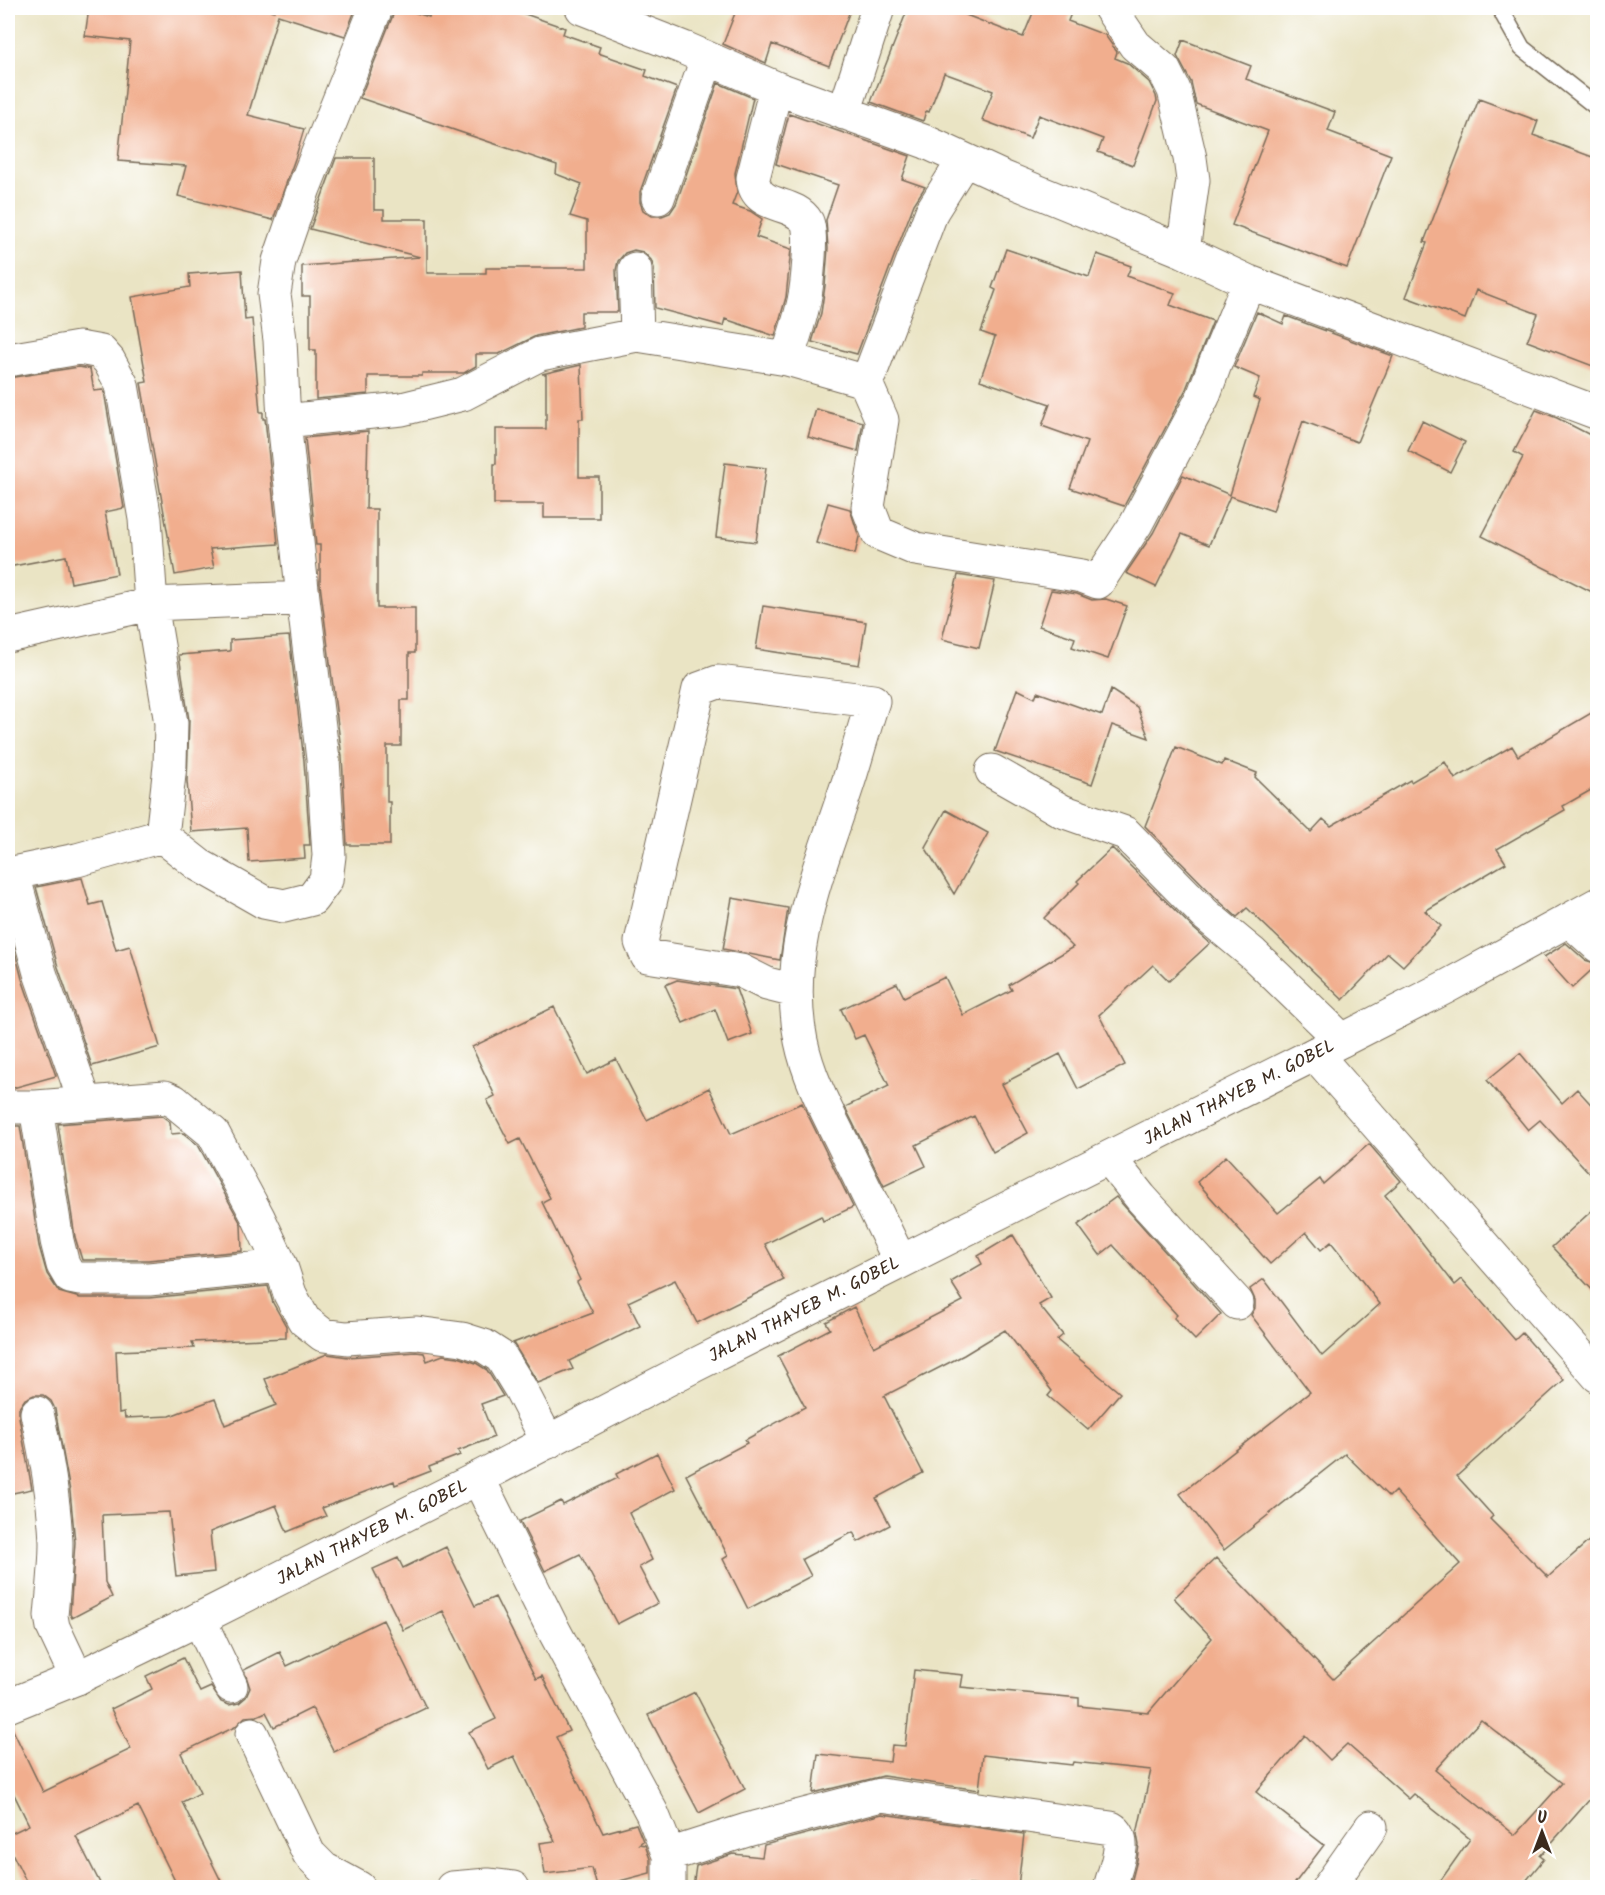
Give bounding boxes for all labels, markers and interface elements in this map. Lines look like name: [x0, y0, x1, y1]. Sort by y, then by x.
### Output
street label: JALAN THAYEB M. GOBEL: [1139, 1032, 1340, 1154]
street label: JALAN THAYEB M. GOBEL: [704, 1249, 905, 1371]
street label: JALAN THAYEB M. GOBEL: [272, 1472, 473, 1594]
north arrow: [1512, 1802, 1572, 1862]
text: U: [1537, 1806, 1547, 1831]

